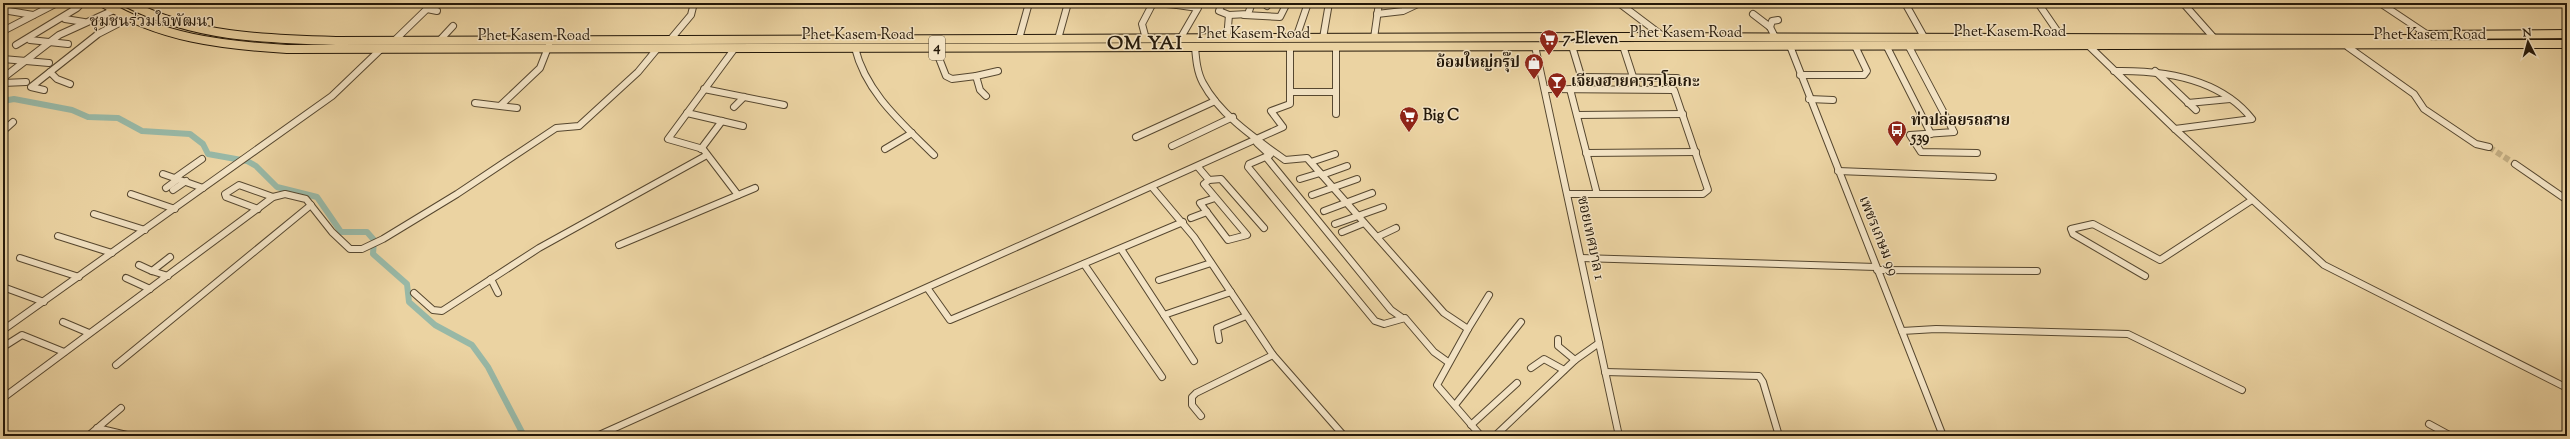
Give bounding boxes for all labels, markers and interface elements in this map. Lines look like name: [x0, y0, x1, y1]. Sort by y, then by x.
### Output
district label: ชุมชนร่วมใจพัฒนา: [89, 10, 215, 34]
street label: Phet Kasem Road: [1954, 22, 2067, 43]
north arrow: [2508, 22, 2548, 62]
street label: Phet Kasem Road: [1630, 23, 1743, 44]
street label: Phet Kasem Road: [1198, 24, 1311, 45]
street label: Phet Kasem Road: [802, 25, 915, 46]
street label: Phet Kasem Road: [2374, 25, 2487, 46]
text: N: [2521, 25, 2532, 42]
street label: Phet Kasem Road: [478, 26, 591, 47]
supermarket icon: 7-Eleven: [1538, 28, 1560, 56]
place label: 7-Eleven: [1563, 29, 1619, 50]
district label: OM YAI: [1107, 31, 1183, 58]
road number: 4: [929, 36, 945, 60]
place label: อ้อมใหญ่กรุ๊ป: [1436, 51, 1520, 74]
shop icon: อ้อมใหญ่กรุ๊ป: [1523, 52, 1545, 80]
place label: เจียงฮายคาราโอเกะ: [1571, 70, 1700, 93]
bar icon: เจียงฮายคาราโอเกะ: [1546, 71, 1568, 99]
supermarket icon: Big C: [1398, 105, 1420, 133]
place label: Big C: [1423, 106, 1459, 127]
place label: ท่าปล่อยรถสาย 539: [1910, 111, 2010, 149]
bus stop icon: ท่าปล่อยรถสาย 539: [1886, 119, 1908, 147]
street label: เพชรเกษม 99: [1852, 193, 1904, 279]
street label: ซอยเทศบาล 1: [1571, 194, 1609, 282]

